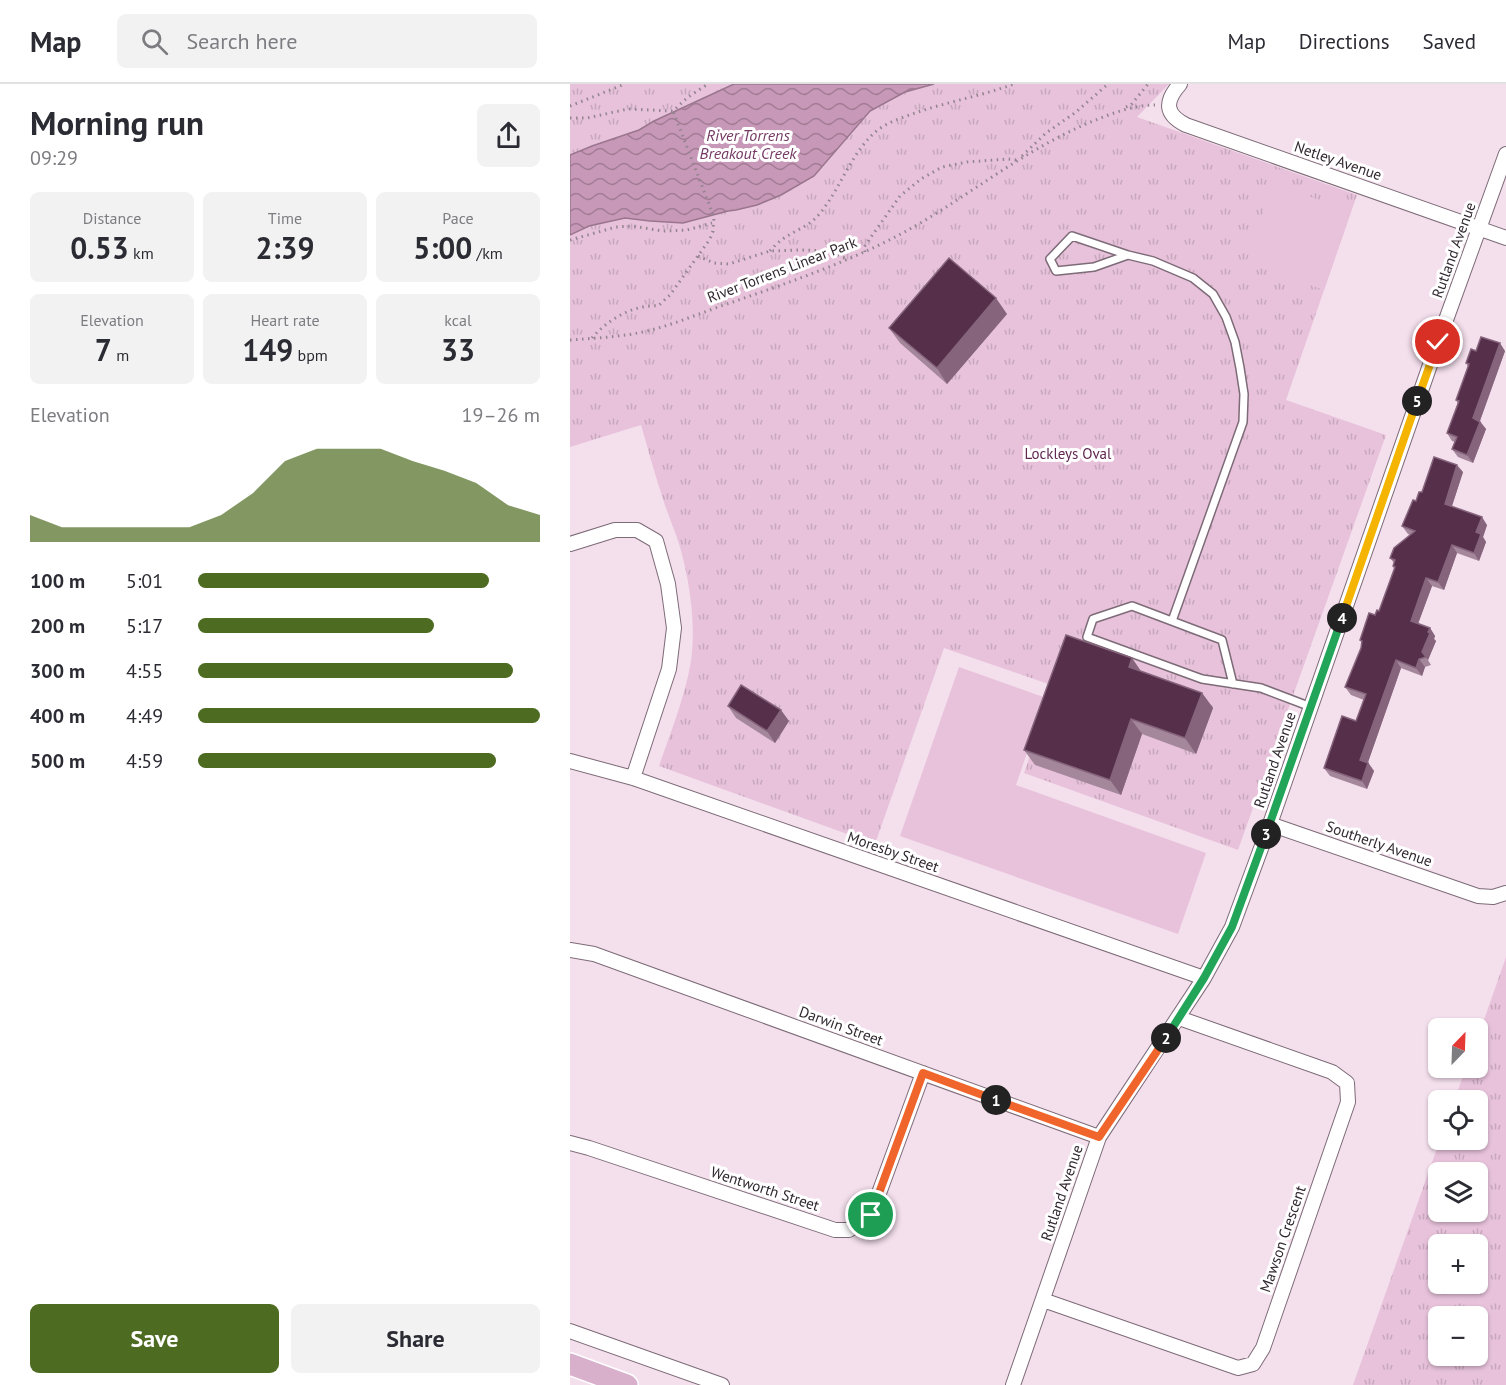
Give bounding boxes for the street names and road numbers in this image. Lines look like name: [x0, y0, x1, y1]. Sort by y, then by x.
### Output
street label: Netley Avenue: [1292, 137, 1384, 184]
street label: Rutland Avenue: [1427, 199, 1480, 300]
street label: River Torrens Linear Park: [704, 232, 860, 307]
street label: Rutland Avenue: [1249, 709, 1300, 810]
street label: Southerly Avenue: [1323, 816, 1435, 871]
street label: Moresby Street: [845, 827, 941, 876]
street label: Darwin Street: [797, 1002, 886, 1049]
street label: Rutland Avenue: [1036, 1142, 1087, 1243]
street label: Wentworth Street: [709, 1162, 822, 1215]
street label: Mawson Crescent: [1255, 1183, 1310, 1295]

